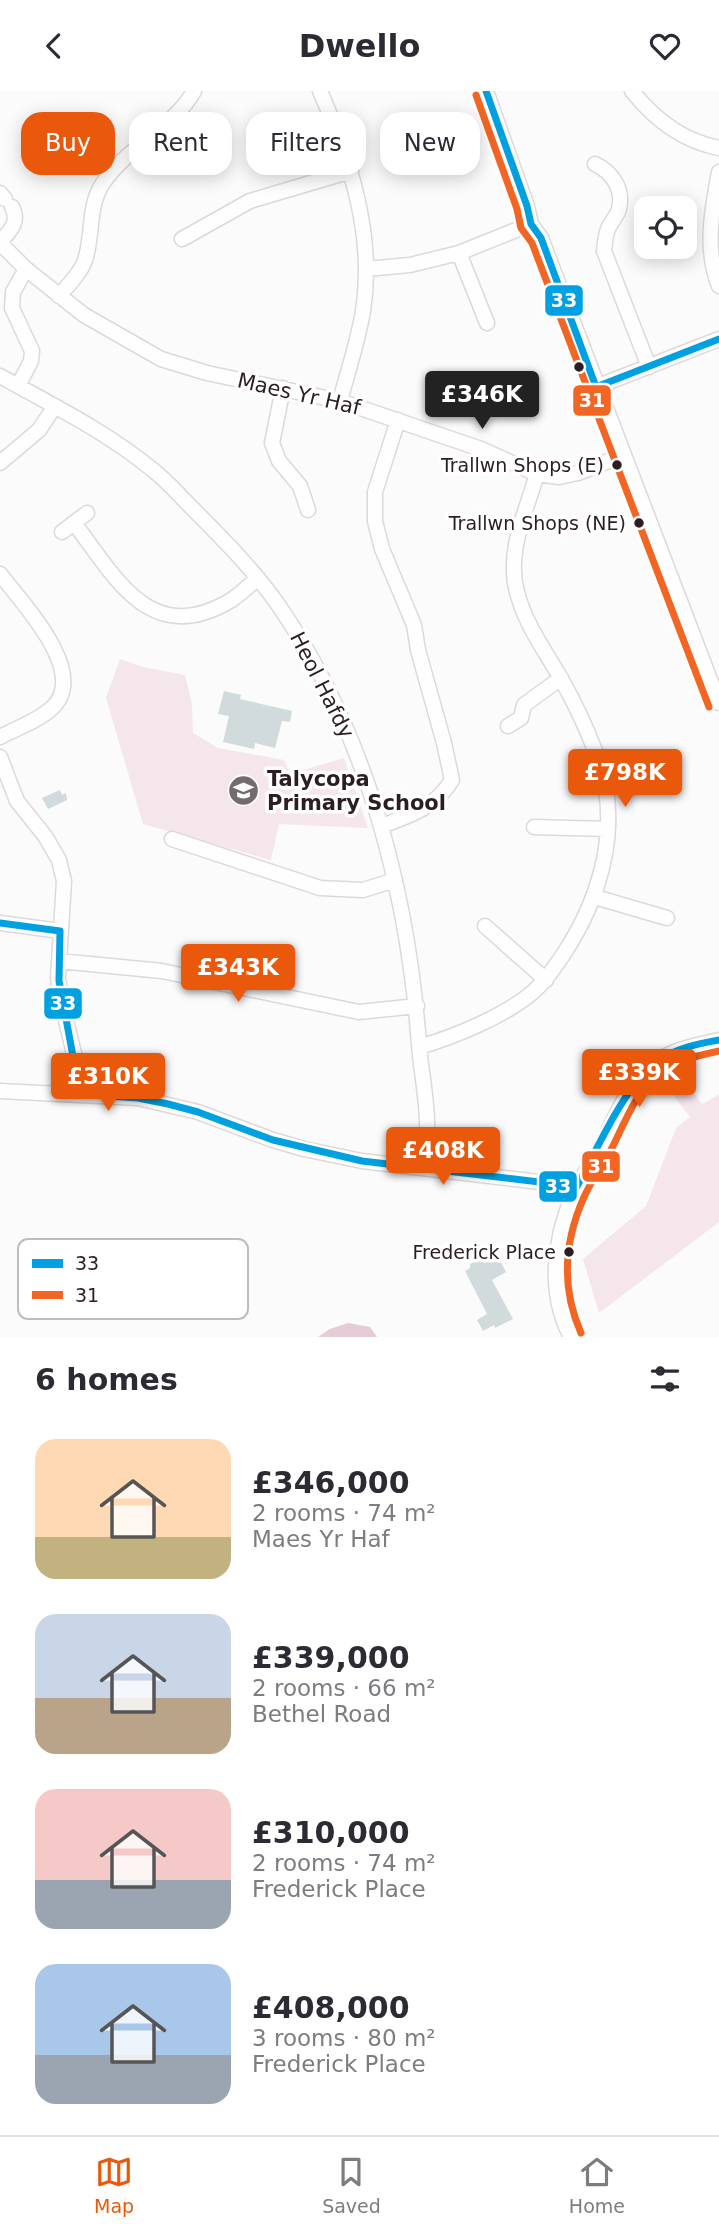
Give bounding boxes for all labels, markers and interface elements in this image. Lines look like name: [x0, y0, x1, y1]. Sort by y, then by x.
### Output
icon: back: [35, 27, 73, 65]
text: Dwello: [299, 27, 420, 65]
icon: heart: [646, 27, 684, 65]
chip: Buy: [21, 112, 115, 175]
chip: Rent: [129, 112, 232, 175]
chip: Filters: [246, 112, 366, 175]
chip: New: [380, 112, 480, 175]
map controls: [634, 196, 697, 259]
button: locate: [634, 196, 697, 259]
line badge: 33: [544, 284, 584, 317]
text: 33: [551, 289, 577, 311]
unlabelled marker: [572, 360, 586, 374]
street label: Maes Yr Haf: [235, 368, 364, 420]
pin: £346K: [433, 371, 531, 431]
text: £346K: [441, 381, 523, 407]
line badge: 31: [572, 384, 612, 417]
text: 31: [579, 389, 605, 411]
place label: Trallwn Shops (E): [440, 454, 604, 476]
marker: Trallwn Shops (E): [610, 458, 624, 472]
place label: Trallwn Shops (NE): [448, 512, 626, 534]
marker: Trallwn Shops (NE): [632, 516, 646, 530]
street label: Heol Hafdy: [285, 628, 359, 742]
pin: £798K: [576, 749, 674, 809]
text: £798K: [584, 759, 666, 785]
place label: Talycopa Primary School: [267, 767, 446, 815]
school or university icon: Talycopa Primary School: [227, 774, 261, 808]
pin: £343K: [189, 944, 287, 1004]
text: £343K: [197, 954, 279, 980]
line badge: 33: [43, 987, 83, 1020]
text: 33: [50, 992, 76, 1014]
pin: £339K: [590, 1049, 688, 1109]
pin: £310K: [59, 1053, 157, 1113]
text: £339K: [598, 1059, 680, 1085]
text: £310K: [67, 1063, 149, 1089]
pin: £408K: [394, 1127, 492, 1187]
text: £408K: [402, 1137, 484, 1163]
line badge: 31: [581, 1150, 621, 1183]
text: 31: [588, 1155, 614, 1177]
line badge: 33: [538, 1170, 578, 1203]
text: 33: [545, 1175, 571, 1197]
legend: [18, 1239, 248, 1319]
place label: Frederick Place: [413, 1241, 556, 1263]
marker: Frederick Place: [562, 1245, 576, 1259]
text: 33: [75, 1252, 99, 1274]
text: 31: [75, 1284, 99, 1306]
icon: filters: [646, 1360, 684, 1398]
text: 6 homes: [35, 1362, 178, 1397]
text: £346,000: [252, 1465, 410, 1500]
icon: home: [91, 1467, 175, 1551]
text: 2 rooms · 74 m²: [252, 1500, 436, 1526]
text: Maes Yr Haf: [252, 1526, 390, 1552]
text: £339,000: [252, 1640, 410, 1675]
icon: home: [91, 1642, 175, 1726]
text: 2 rooms · 66 m²: [252, 1675, 436, 1701]
text: Bethel Road: [252, 1701, 391, 1727]
text: £310,000: [252, 1815, 410, 1850]
icon: home: [91, 1817, 175, 1901]
text: 2 rooms · 74 m²: [252, 1850, 436, 1876]
text: Frederick Place: [252, 1876, 426, 1902]
text: £408,000: [252, 1990, 410, 2025]
icon: home: [91, 1992, 175, 2076]
text: 3 rooms · 80 m²: [252, 2025, 436, 2051]
text: Frederick Place: [252, 2051, 426, 2077]
tab: Map: [94, 2153, 134, 2217]
tab: Saved: [322, 2153, 381, 2217]
tab: Home: [569, 2153, 625, 2217]

